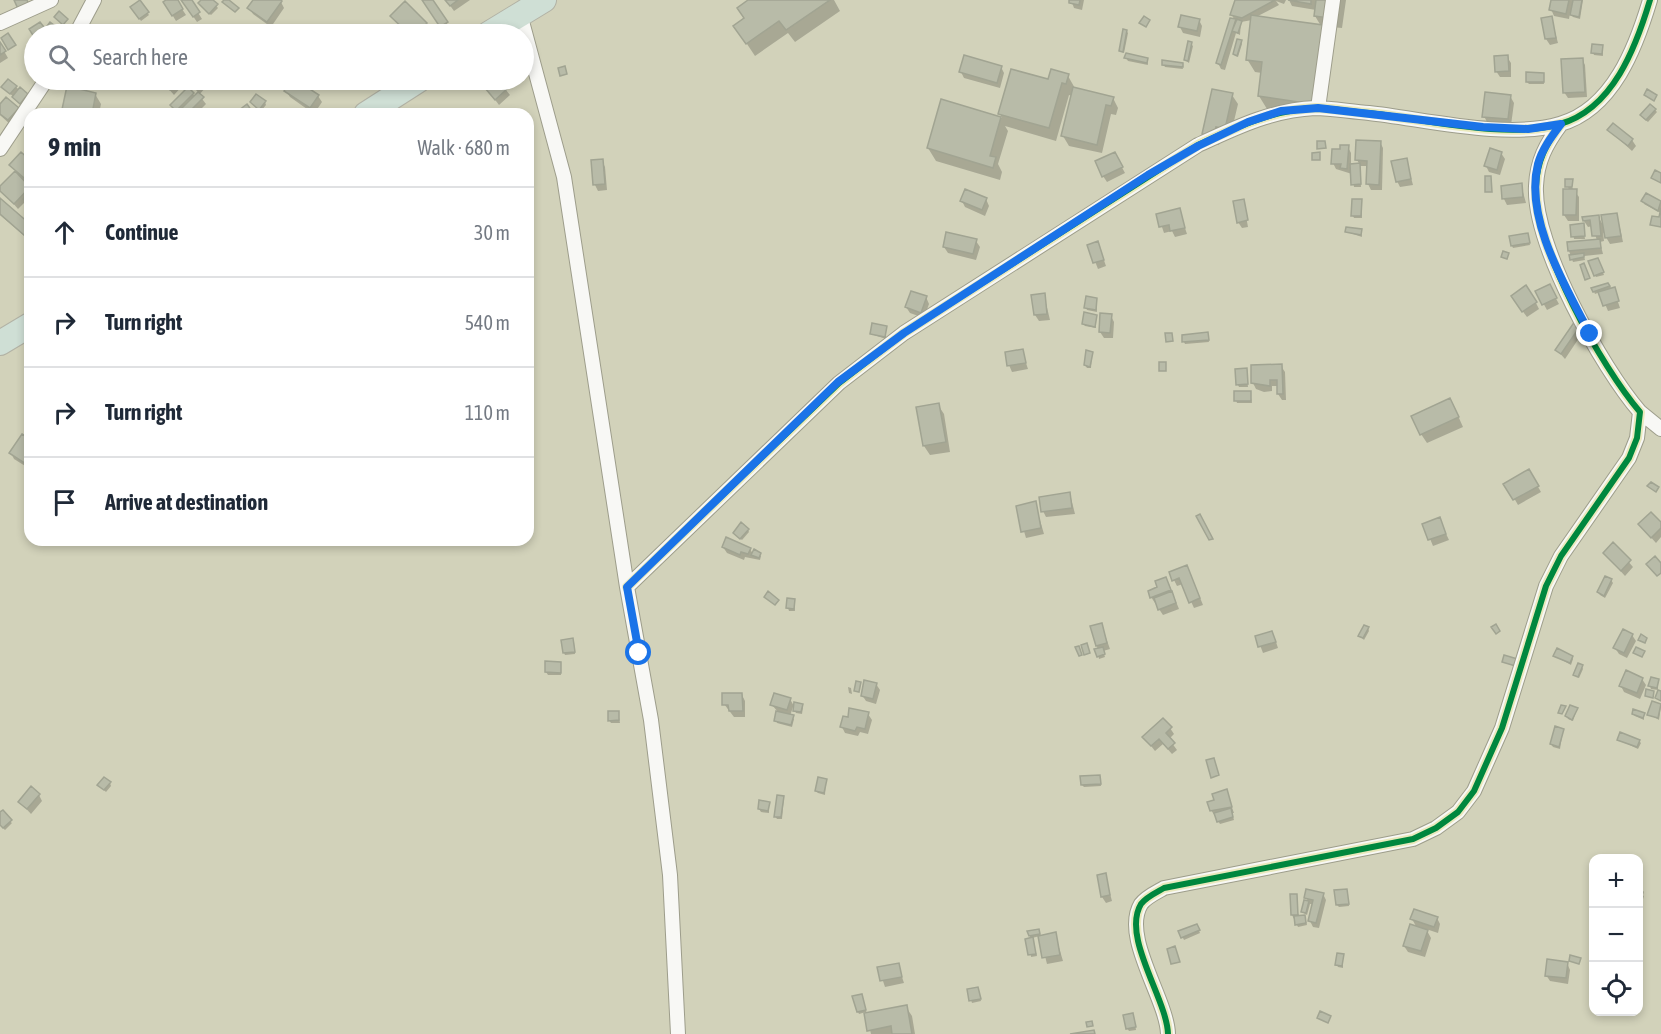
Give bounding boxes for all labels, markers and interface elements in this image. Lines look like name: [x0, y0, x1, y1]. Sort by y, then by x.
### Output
search box: [24, 24, 534, 90]
icon: search: [45, 41, 78, 74]
text: Search here: [93, 44, 188, 70]
text: 9 min: [48, 132, 101, 162]
text: Walk · 680 m: [418, 136, 510, 159]
icon: ahead: [48, 216, 81, 249]
text: Continue: [105, 219, 179, 245]
text: 30 m: [474, 221, 510, 244]
icon: right: [48, 306, 81, 339]
text: Turn right: [105, 309, 182, 335]
text: 540 m: [465, 311, 510, 334]
route end: [1576, 320, 1602, 346]
icon: right: [48, 396, 81, 429]
text: Turn right: [105, 399, 182, 425]
text: 110 m: [465, 401, 510, 424]
icon: arrive: [48, 486, 81, 519]
text: Arrive at destination: [105, 489, 268, 515]
route start: [625, 639, 651, 665]
map controls: [1589, 854, 1643, 1016]
button: +: [1589, 854, 1643, 908]
button: −: [1589, 908, 1643, 962]
button: locate: [1589, 962, 1643, 1016]

